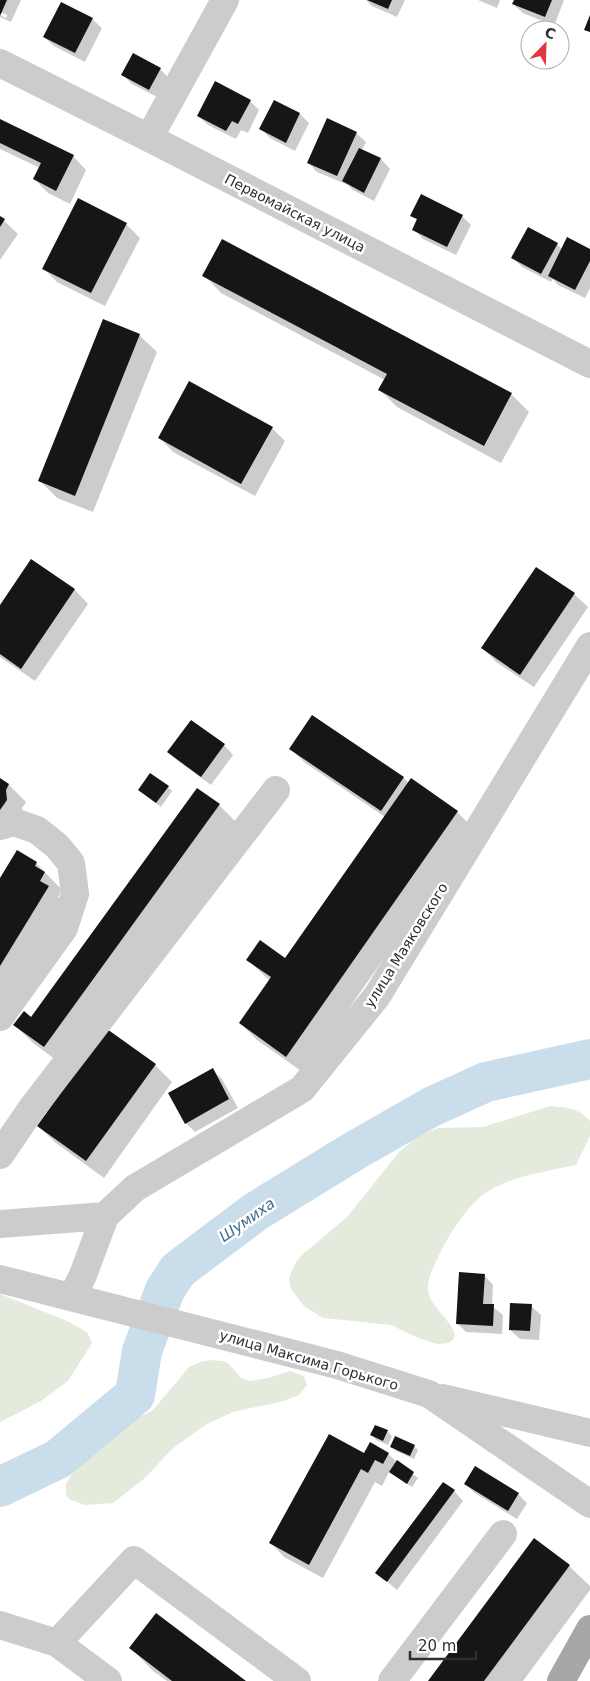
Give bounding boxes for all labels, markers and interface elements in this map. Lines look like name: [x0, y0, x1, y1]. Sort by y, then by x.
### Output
north arrow: [520, 20, 570, 70]
text: С: [542, 24, 558, 42]
street label: Первомайская улица: [222, 171, 368, 255]
street label: улица Маяковского: [361, 880, 451, 1010]
water label: Шумиха: [216, 1194, 278, 1246]
street label: улица Максима Горького: [218, 1327, 400, 1393]
scale bar: [410, 1628, 476, 1660]
text: 20 m: [418, 1637, 456, 1655]

